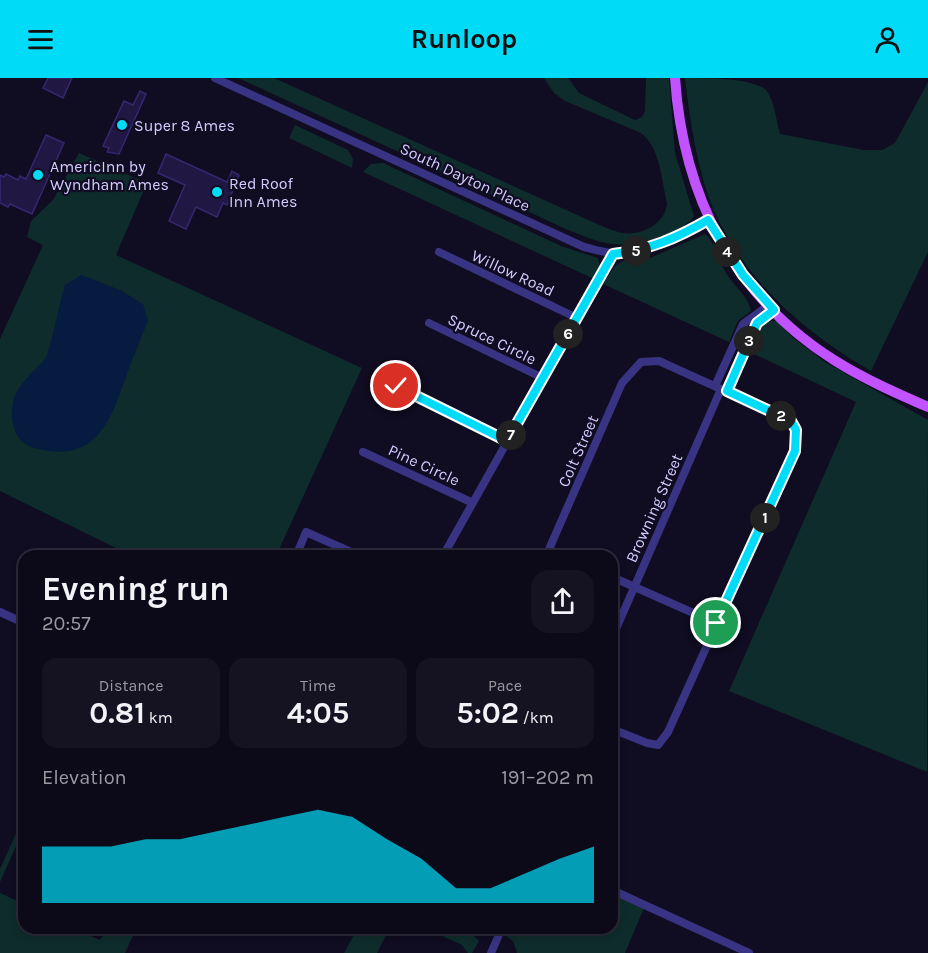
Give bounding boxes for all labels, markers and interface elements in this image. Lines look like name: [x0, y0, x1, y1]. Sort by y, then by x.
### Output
icon: menu: [24, 23, 57, 56]
text: Runloop: [411, 23, 517, 55]
icon: person: [871, 23, 904, 56]
place label: Super 8 Ames: [134, 116, 235, 135]
marker: Super 8 Ames: [115, 118, 129, 132]
street label: South Dayton Place: [397, 139, 533, 215]
place label: AmericInn by Wyndham Ames: [50, 157, 169, 194]
marker: AmericInn by Wyndham Ames: [31, 168, 45, 182]
place label: Red Roof Inn Ames: [229, 174, 297, 211]
marker: Red Roof Inn Ames: [210, 185, 224, 199]
pin: 5: [621, 236, 651, 266]
pin: 4: [712, 237, 742, 267]
text: 5: [631, 241, 641, 260]
text: 4: [722, 242, 732, 261]
street label: Willow Road: [469, 246, 557, 300]
street label: Spruce Circle: [445, 309, 539, 369]
pin: 6: [553, 319, 583, 349]
text: 6: [563, 324, 573, 343]
pin: 3: [734, 326, 764, 356]
text: 3: [744, 331, 754, 350]
pin: [370, 360, 421, 411]
icon: check: [379, 369, 412, 402]
pin: 2: [766, 401, 796, 431]
text: 2: [776, 406, 786, 425]
street label: Colt Street: [554, 412, 602, 490]
pin: 7: [496, 420, 526, 450]
text: 7: [507, 425, 515, 444]
street label: Pine Circle: [385, 440, 463, 490]
street label: Browning Street: [622, 451, 686, 565]
pin: 1: [750, 503, 780, 533]
text: 1: [762, 508, 768, 527]
text: Evening run: [42, 570, 230, 608]
button: share: [531, 570, 594, 633]
pin: [690, 597, 741, 648]
icon: arrive: [699, 606, 732, 639]
text: 20:57: [42, 612, 91, 635]
text: Distance: [99, 676, 163, 695]
text: Time: [300, 676, 336, 695]
text: Pace: [488, 676, 522, 695]
text: 0.81: [89, 695, 145, 731]
text: 4:05: [287, 695, 349, 731]
text: 5:02: [456, 695, 519, 731]
text: km: [145, 708, 173, 727]
text: /km: [519, 708, 554, 727]
text: Elevation: [42, 766, 127, 789]
text: 191–202 m: [501, 766, 594, 789]

